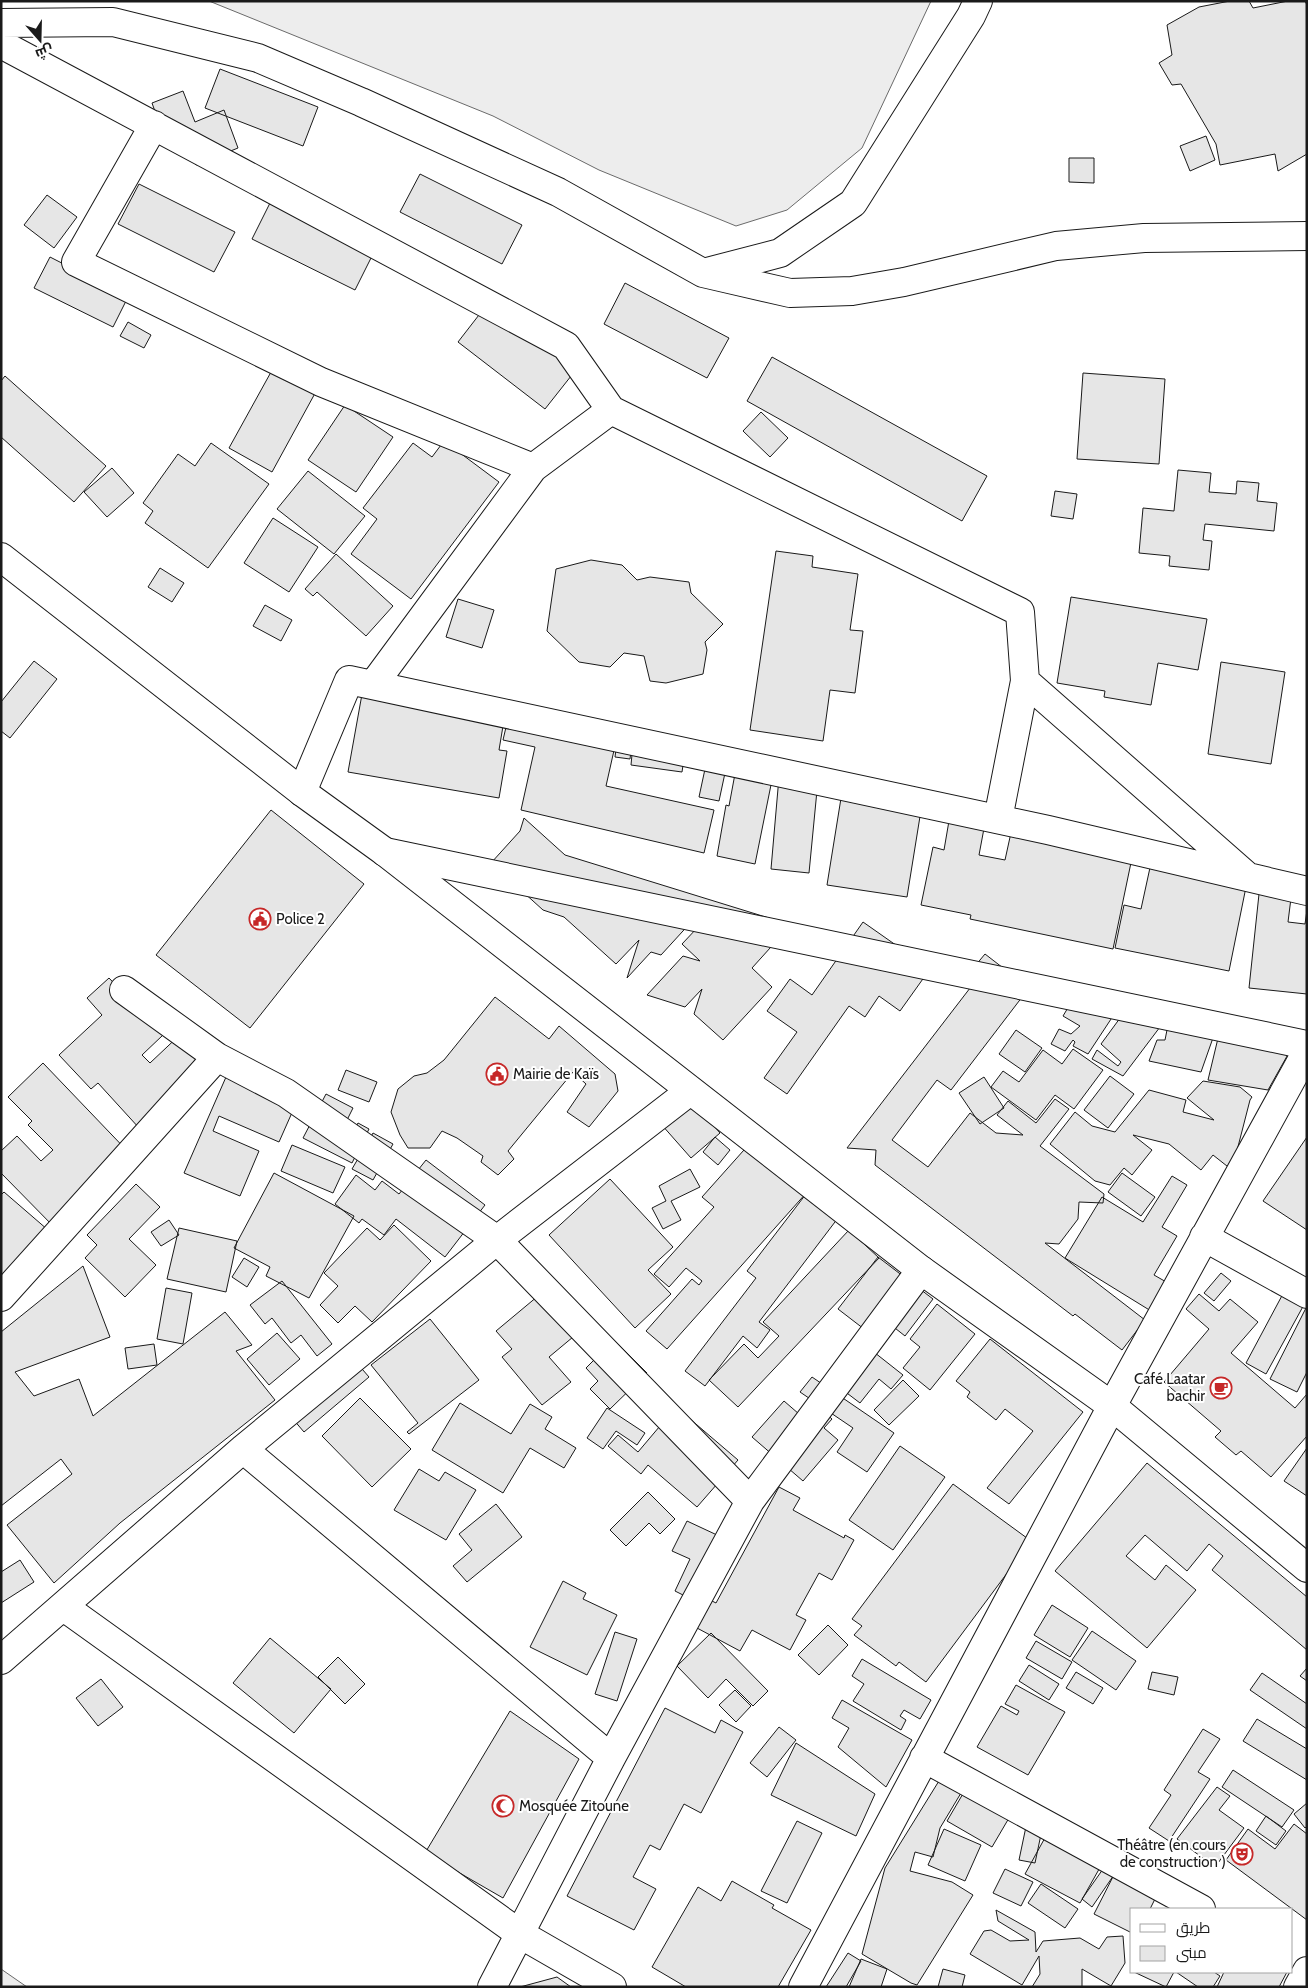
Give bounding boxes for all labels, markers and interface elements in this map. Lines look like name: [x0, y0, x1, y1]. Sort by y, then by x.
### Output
north arrow: [15, 15, 65, 65]
text: ش: [33, 41, 56, 64]
public building icon: Police 2: [248, 907, 272, 931]
place label: Police 2: [276, 910, 325, 928]
public building icon: Mairie de Kaïs: [485, 1062, 509, 1086]
place label: Mairie de Kaïs: [513, 1065, 599, 1083]
place label: Café Laatar bachir: [1134, 1370, 1205, 1405]
cafe icon: Café Laatar bachir: [1209, 1376, 1233, 1400]
mosque icon: Mosquée Zitoune: [491, 1794, 515, 1818]
place label: Mosquée Zitoune: [519, 1797, 629, 1815]
place label: Théâtre (en cours de construction ): [1117, 1836, 1226, 1871]
theatre icon: Théâtre (en cours de construction ): [1230, 1842, 1254, 1866]
legend: [1130, 1908, 1293, 1973]
text: طريق: [1176, 1919, 1210, 1938]
text: مبنى: [1176, 1944, 1207, 1963]

